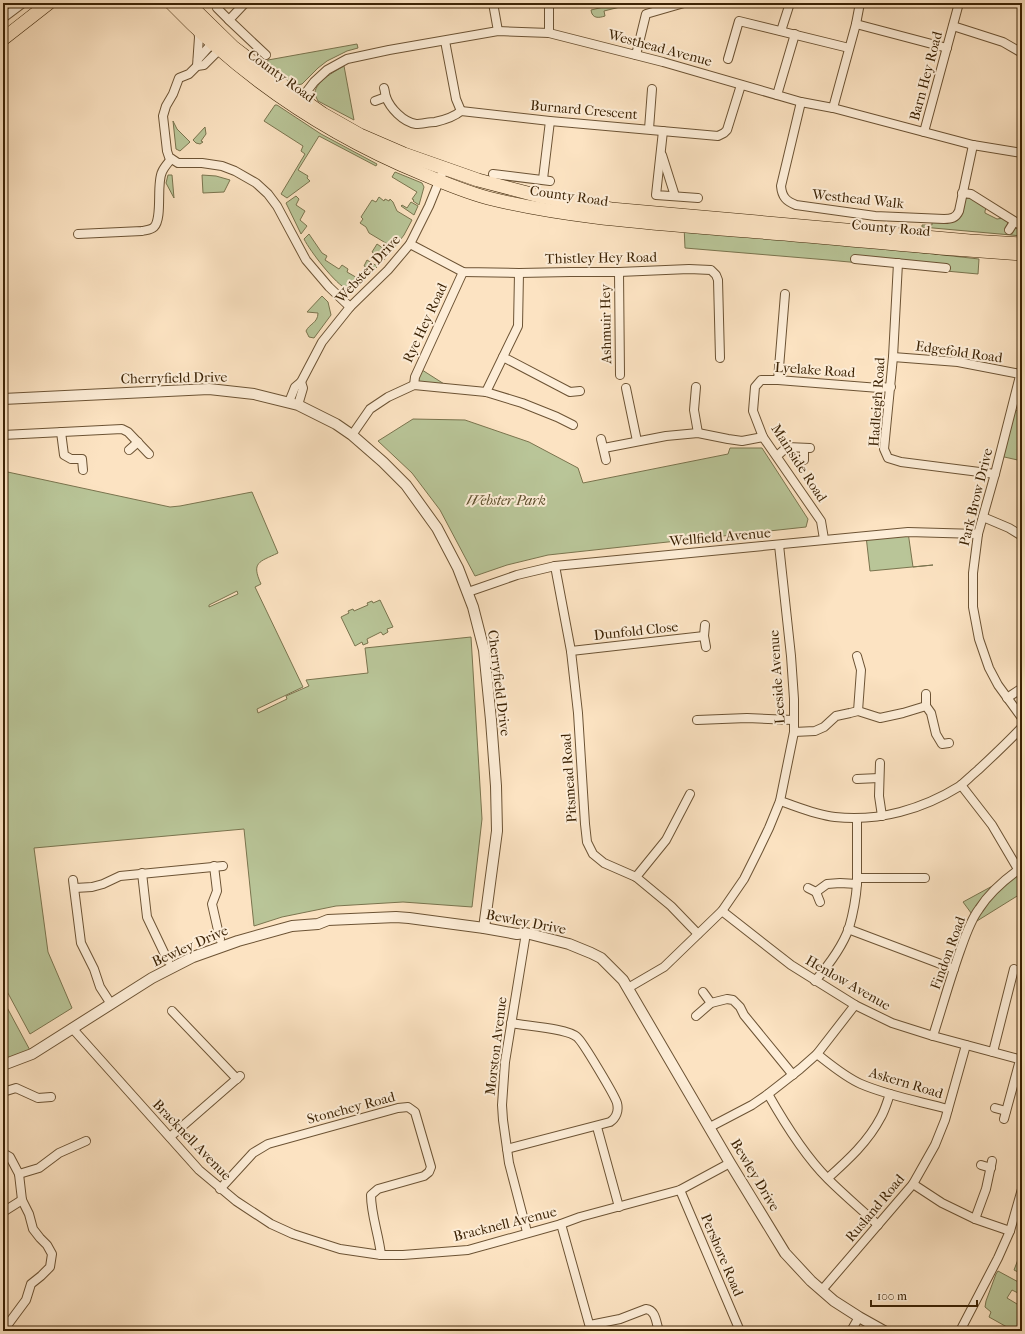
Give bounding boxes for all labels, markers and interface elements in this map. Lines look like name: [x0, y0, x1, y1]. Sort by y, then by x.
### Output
street label: Westhead Avenue: [605, 26, 714, 70]
street label: Barn Hey Road: [906, 29, 946, 123]
street label: County Road: [244, 46, 318, 106]
street label: Burnard Crescent: [530, 97, 638, 123]
street label: County Road: [529, 182, 610, 210]
street label: Westhead Walk: [810, 186, 905, 212]
street label: County Road: [851, 216, 931, 240]
street label: Webster Drive: [331, 231, 404, 307]
street label: Thistley Hey Road: [545, 249, 658, 267]
street label: Rye Hey Road: [399, 280, 451, 366]
street label: Ashmuir Hey: [597, 283, 615, 365]
street label: Edgefold Road: [914, 337, 1004, 367]
street label: Hadleigh Road: [865, 356, 889, 447]
street label: Lyelake Road: [774, 359, 856, 381]
street label: Cherryfield Drive: [120, 369, 228, 387]
street label: Mainside Road: [768, 421, 831, 505]
street label: Park Brow Drive: [956, 446, 996, 548]
park label: Webster Park: [466, 492, 546, 509]
street label: Wellfield Avenue: [668, 524, 771, 550]
street label: Dunfold Close: [593, 618, 679, 644]
street label: Cherryfield Drive: [484, 629, 514, 737]
street label: Leeside Avenue: [765, 629, 789, 725]
street label: Pitsmead Road: [557, 732, 581, 823]
street label: Bewley Drive: [484, 906, 568, 938]
street label: Findon Road: [927, 914, 969, 992]
street label: Bewley Drive: [149, 922, 231, 970]
street label: Henlow Avenue: [803, 952, 894, 1014]
street label: Morston Avenue: [482, 996, 510, 1096]
street label: Askern Road: [866, 1063, 945, 1102]
street label: Stonehey Road: [305, 1088, 397, 1128]
street label: Bracknell Avenue: [149, 1096, 235, 1184]
street label: Bewley Drive: [727, 1136, 783, 1214]
street label: Rusland Road: [842, 1170, 908, 1245]
street label: Bracknell Avenue: [452, 1203, 558, 1245]
street label: Pershore Road: [697, 1211, 747, 1299]
scale bar: [871, 1282, 977, 1308]
text: 100 m: [877, 1289, 907, 1303]

